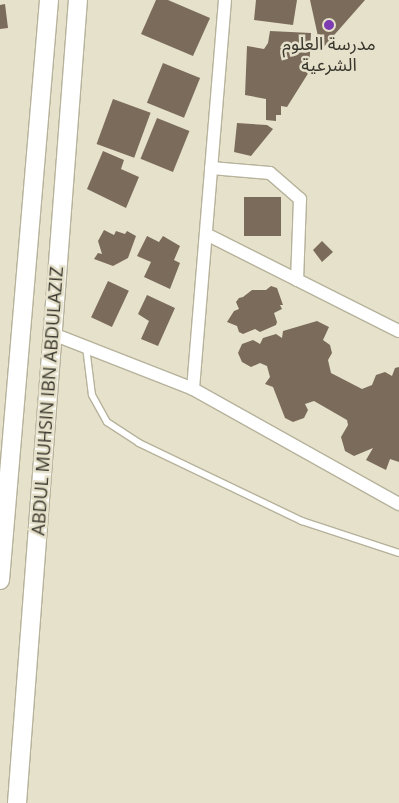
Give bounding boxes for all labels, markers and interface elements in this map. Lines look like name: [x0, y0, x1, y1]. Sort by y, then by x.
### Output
marker: مدرسة العلوم الشرعية: [323, 19, 335, 31]
place label: مدرسة العلوم الشرعية: [282, 33, 376, 76]
street label: ABDUL MUHSIN IBN ABDULAZIZ: [27, 266, 67, 536]

